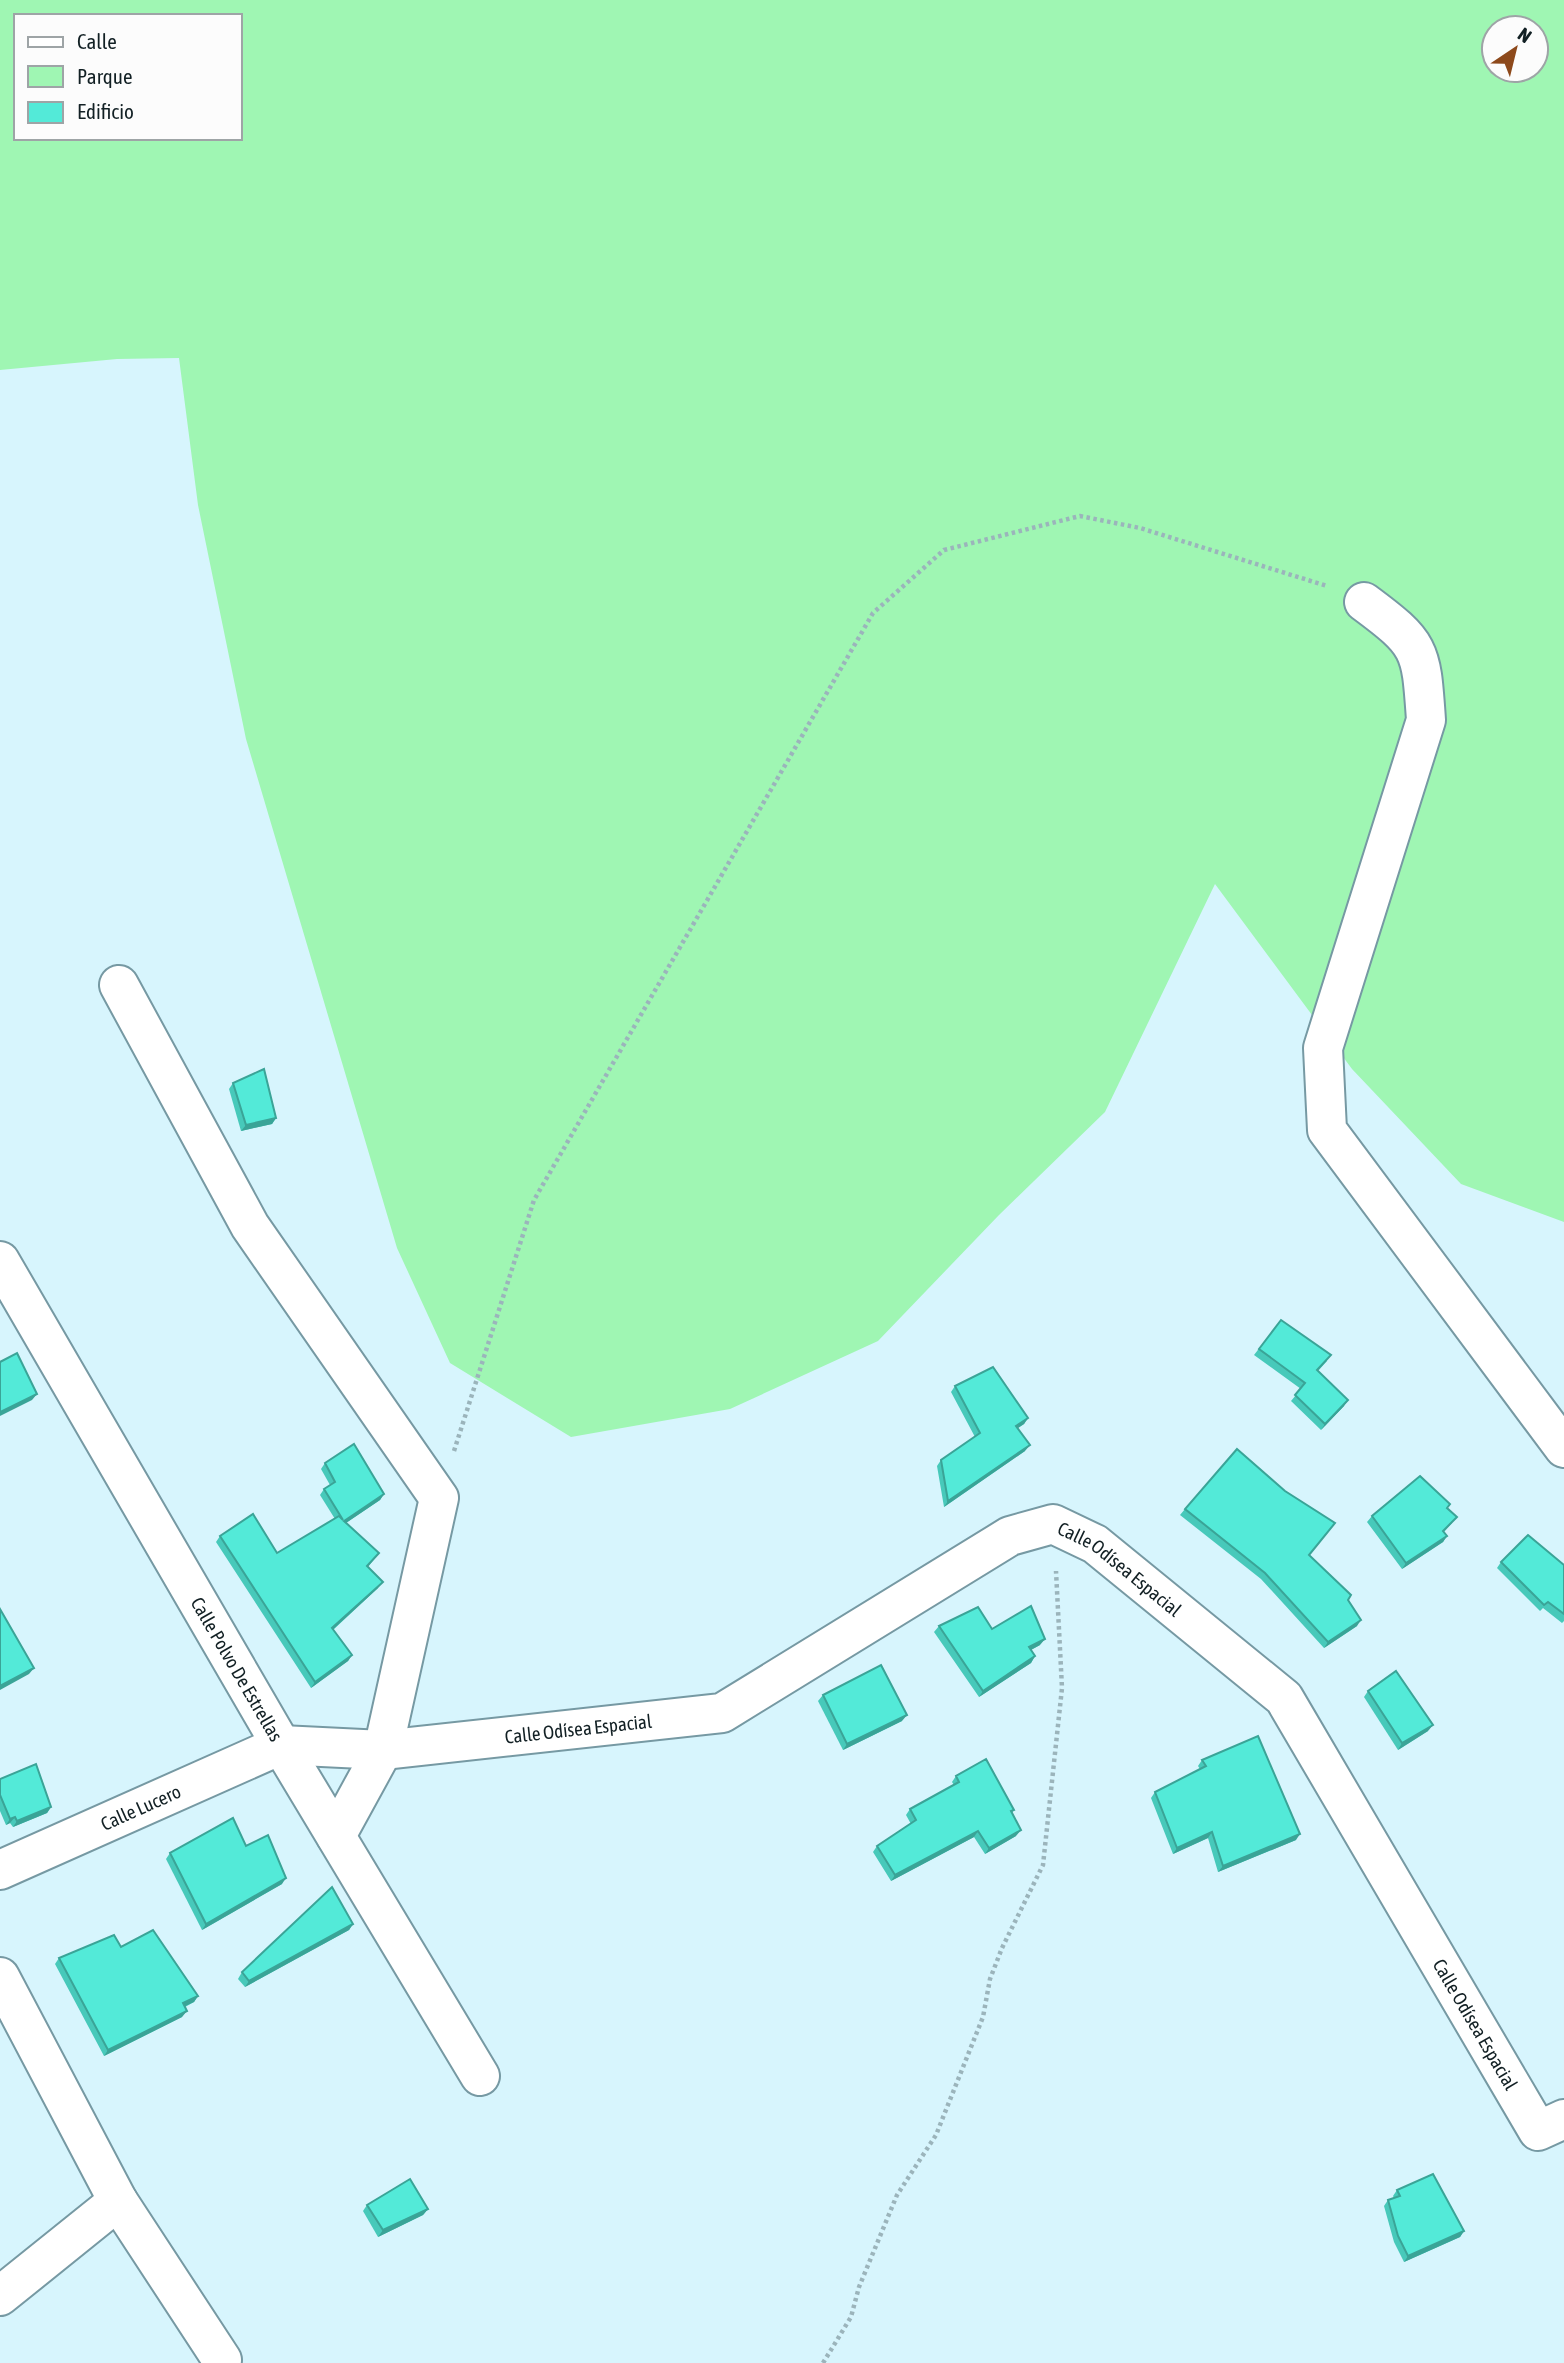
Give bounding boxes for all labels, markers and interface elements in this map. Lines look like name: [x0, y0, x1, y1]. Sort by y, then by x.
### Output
legend: [14, 14, 242, 140]
north arrow: [1480, 14, 1550, 84]
text: N: [1514, 23, 1536, 47]
text: Calle: [77, 29, 117, 53]
text: Parque: [77, 64, 132, 88]
text: Edificio: [77, 99, 134, 123]
street label: Calle Odísea Espacial: [1054, 1517, 1186, 1621]
street label: Calle Polvo De Estrellas: [187, 1593, 288, 1745]
street label: Calle Odísea Espacial: [503, 1710, 653, 1748]
street label: Calle Lucero: [97, 1780, 184, 1835]
street label: Calle Odísea Espacial: [1429, 1955, 1522, 2094]

